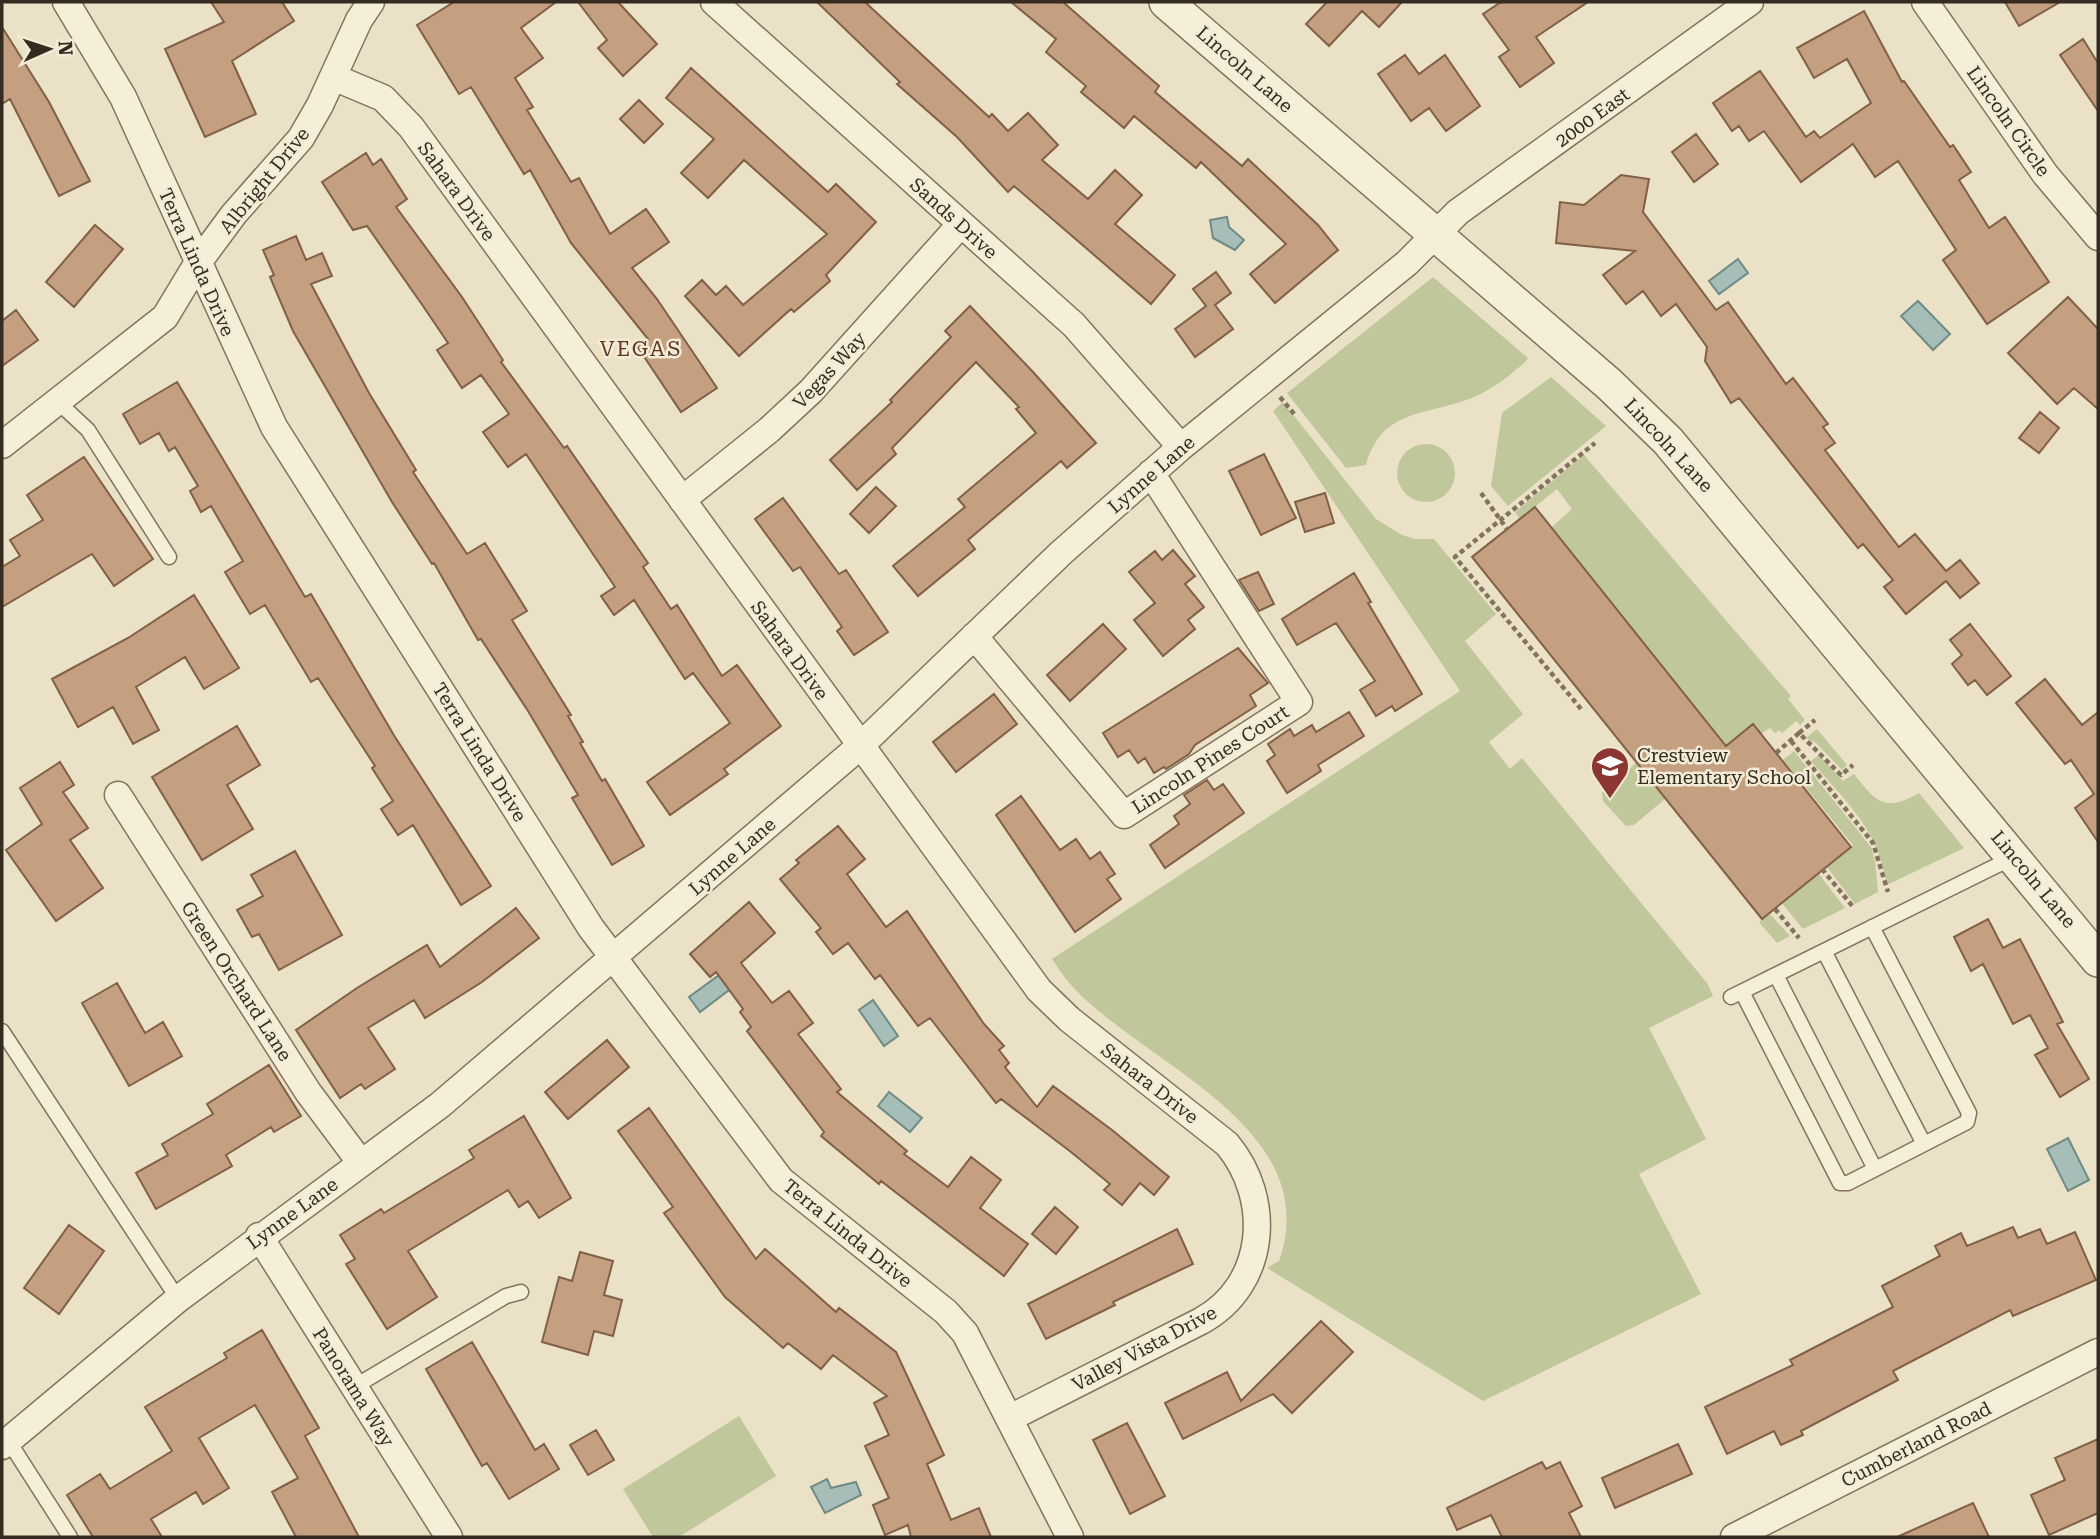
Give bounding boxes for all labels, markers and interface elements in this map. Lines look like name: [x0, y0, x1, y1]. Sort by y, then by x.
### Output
north arrow: [14, 14, 84, 84]
street label: Lincoln Lane: [1192, 21, 1298, 117]
text: N: [54, 40, 77, 56]
street label: Lincoln Circle: [1962, 62, 2055, 181]
street label: 2000 East: [1551, 83, 1634, 152]
street label: Albright Drive: [215, 123, 314, 238]
street label: Sahara Drive: [413, 137, 500, 245]
street label: Sands Drive: [905, 173, 1002, 264]
street label: Terra Linda Drive: [154, 185, 239, 340]
street label: Vegas Way: [788, 327, 871, 414]
district label: VEGAS: [600, 337, 682, 361]
street label: Lincoln Lane: [1619, 394, 1718, 497]
street label: Lynne Lane: [1103, 430, 1199, 518]
street label: Sahara Drive: [746, 596, 833, 704]
street label: Terra Linda Drive: [428, 679, 532, 826]
street label: Lincoln Pines Court: [1127, 700, 1293, 819]
place label: Crestview Elementary School: [1637, 744, 1811, 789]
school or university icon: Crestview Elementary School: [1589, 745, 1631, 800]
street label: Lynne Lane: [684, 812, 780, 900]
street label: Lincoln Lane: [1986, 826, 2081, 933]
street label: Green Orchard Lane: [176, 897, 297, 1066]
street label: Sahara Drive: [1096, 1038, 1203, 1129]
street label: Lynne Lane: [242, 1173, 342, 1254]
street label: Terra Linda Drive: [779, 1174, 917, 1292]
street label: Valley Vista Drive: [1068, 1301, 1221, 1396]
street label: Panorama Way: [308, 1324, 400, 1452]
street label: Cumberland Road: [1837, 1397, 1995, 1492]

